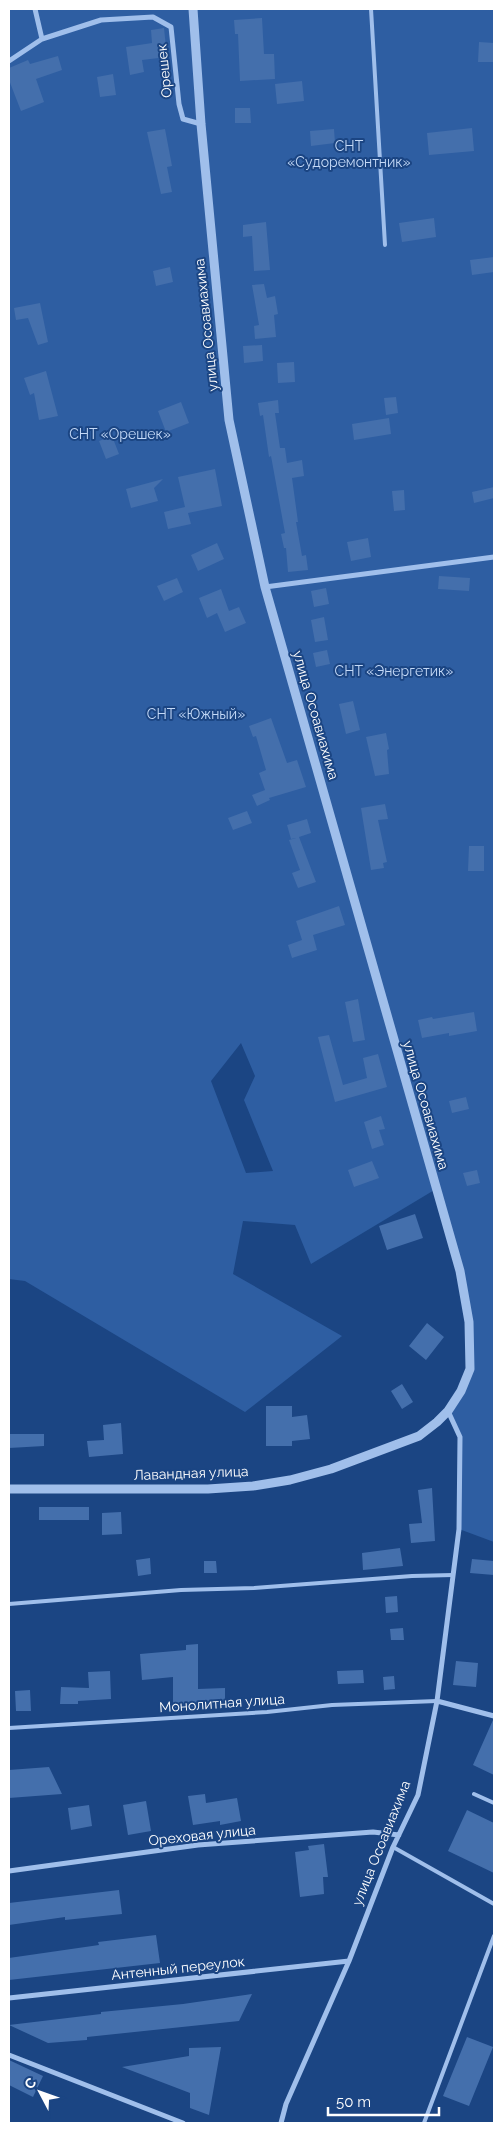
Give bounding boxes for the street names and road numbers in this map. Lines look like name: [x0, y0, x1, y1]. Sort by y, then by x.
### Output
street label: Орешек: [153, 43, 175, 99]
street label: улица Осоавиахима: [191, 258, 221, 392]
street label: улица Осоавиахима: [290, 649, 342, 781]
street label: улица Осоавиахима: [400, 1039, 452, 1171]
street label: Лавандная улица: [133, 1463, 249, 1483]
street label: Монолитная улица: [159, 1691, 285, 1715]
street label: улица Осоавиахима: [349, 1778, 413, 1908]
street label: Ореховая улица: [148, 1821, 256, 1849]
street label: Антенный переулок: [110, 1953, 246, 1983]

